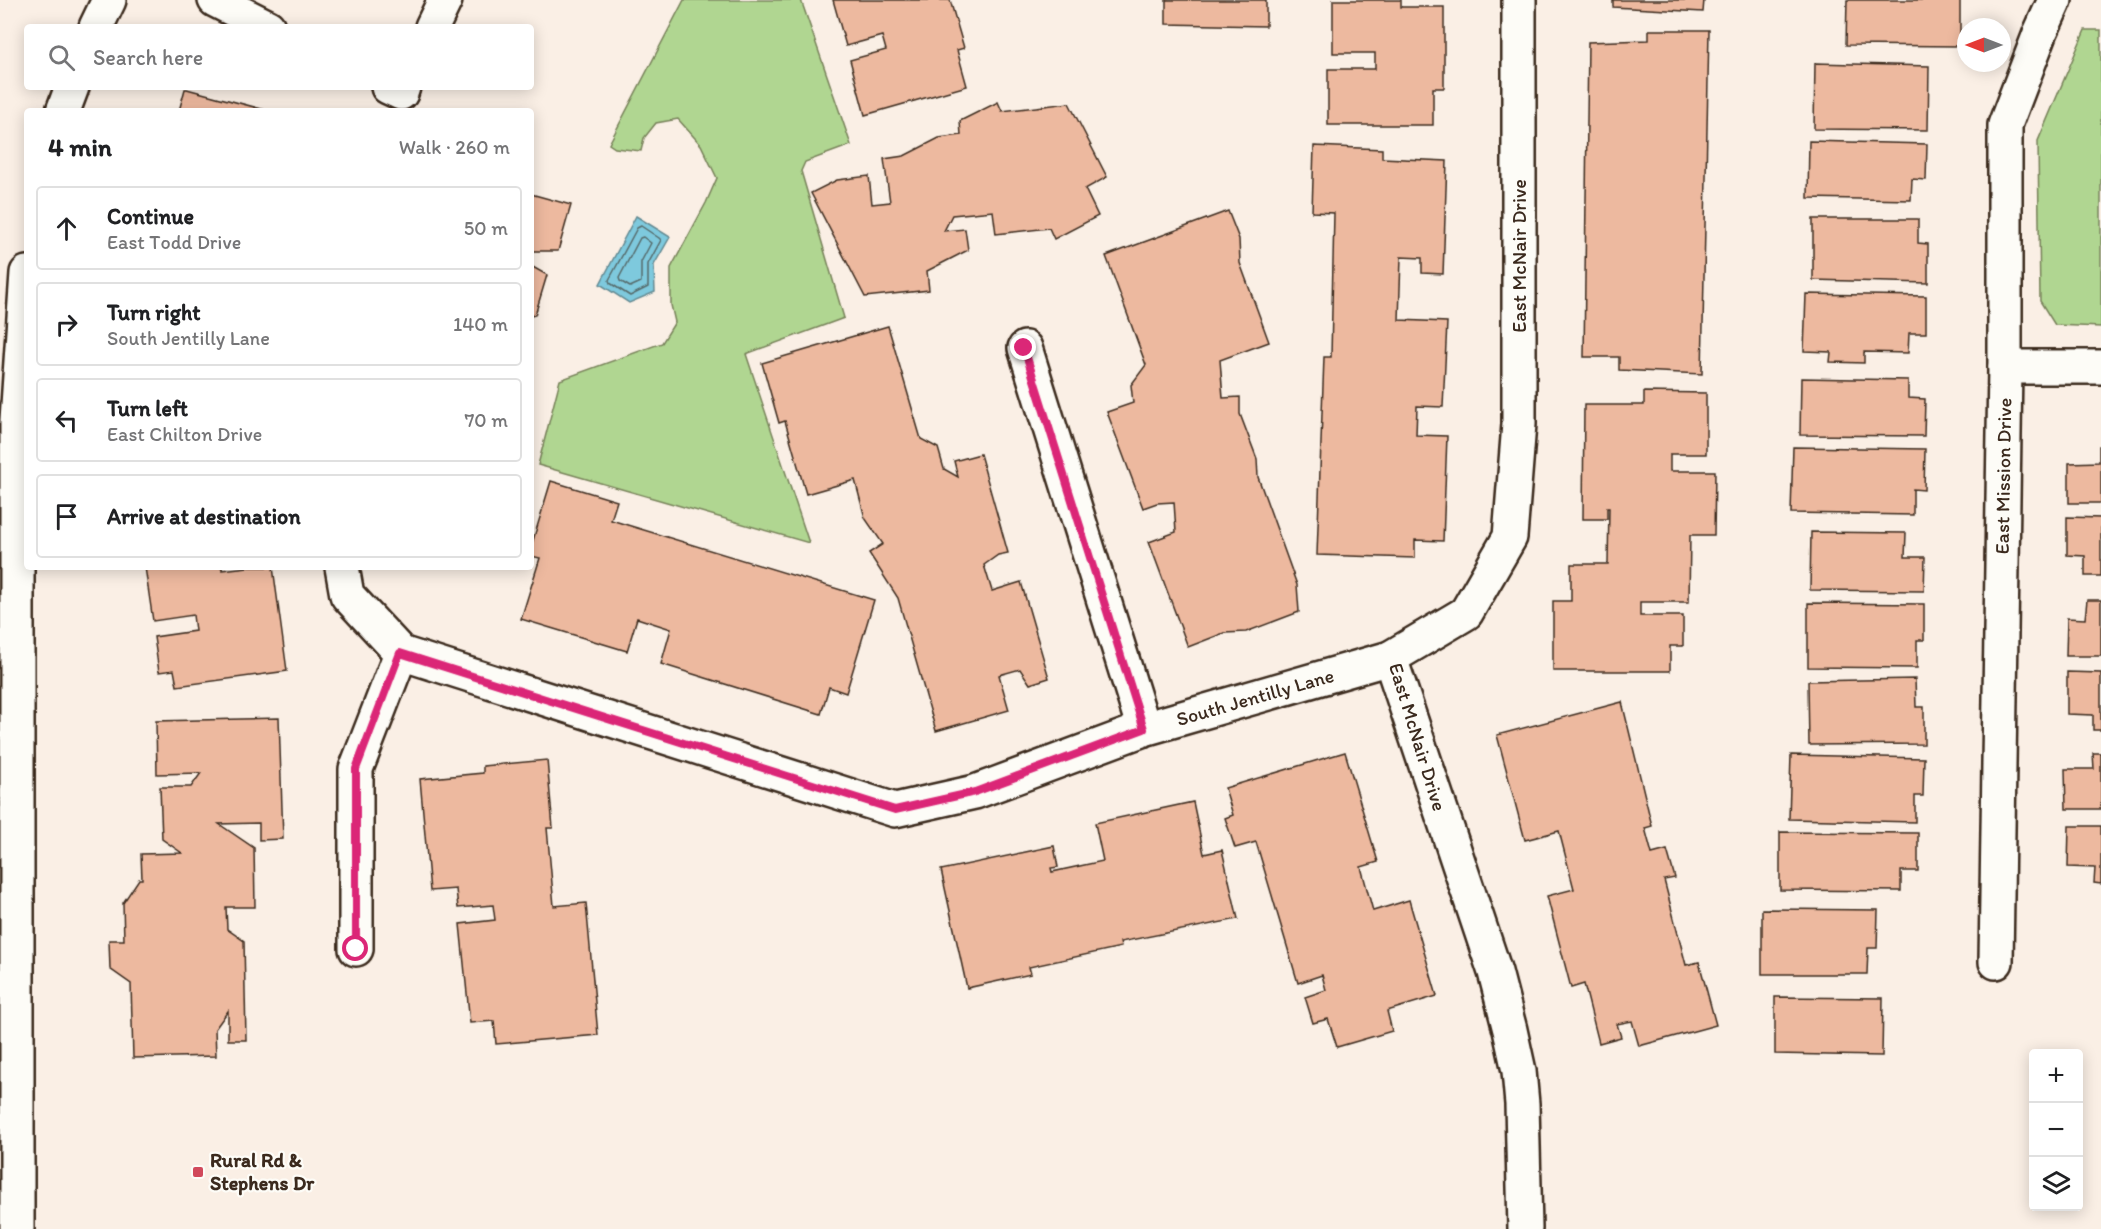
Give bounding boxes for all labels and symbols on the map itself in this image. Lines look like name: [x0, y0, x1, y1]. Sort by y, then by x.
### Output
north arrow: [1957, 18, 2011, 72]
street label: East McNair Drive: [1507, 179, 1531, 333]
route end: [1010, 334, 1036, 360]
street label: East Mission Drive: [1990, 397, 2016, 555]
street label: East McNair Drive: [1384, 660, 1452, 814]
street label: South Jentilly Lane: [1173, 663, 1337, 731]
route start: [342, 935, 368, 961]
place label: Rural Rd & Stephens Dr: [210, 1148, 315, 1196]
marker: Rural Rd & Stephens Dr: [191, 1165, 205, 1179]

